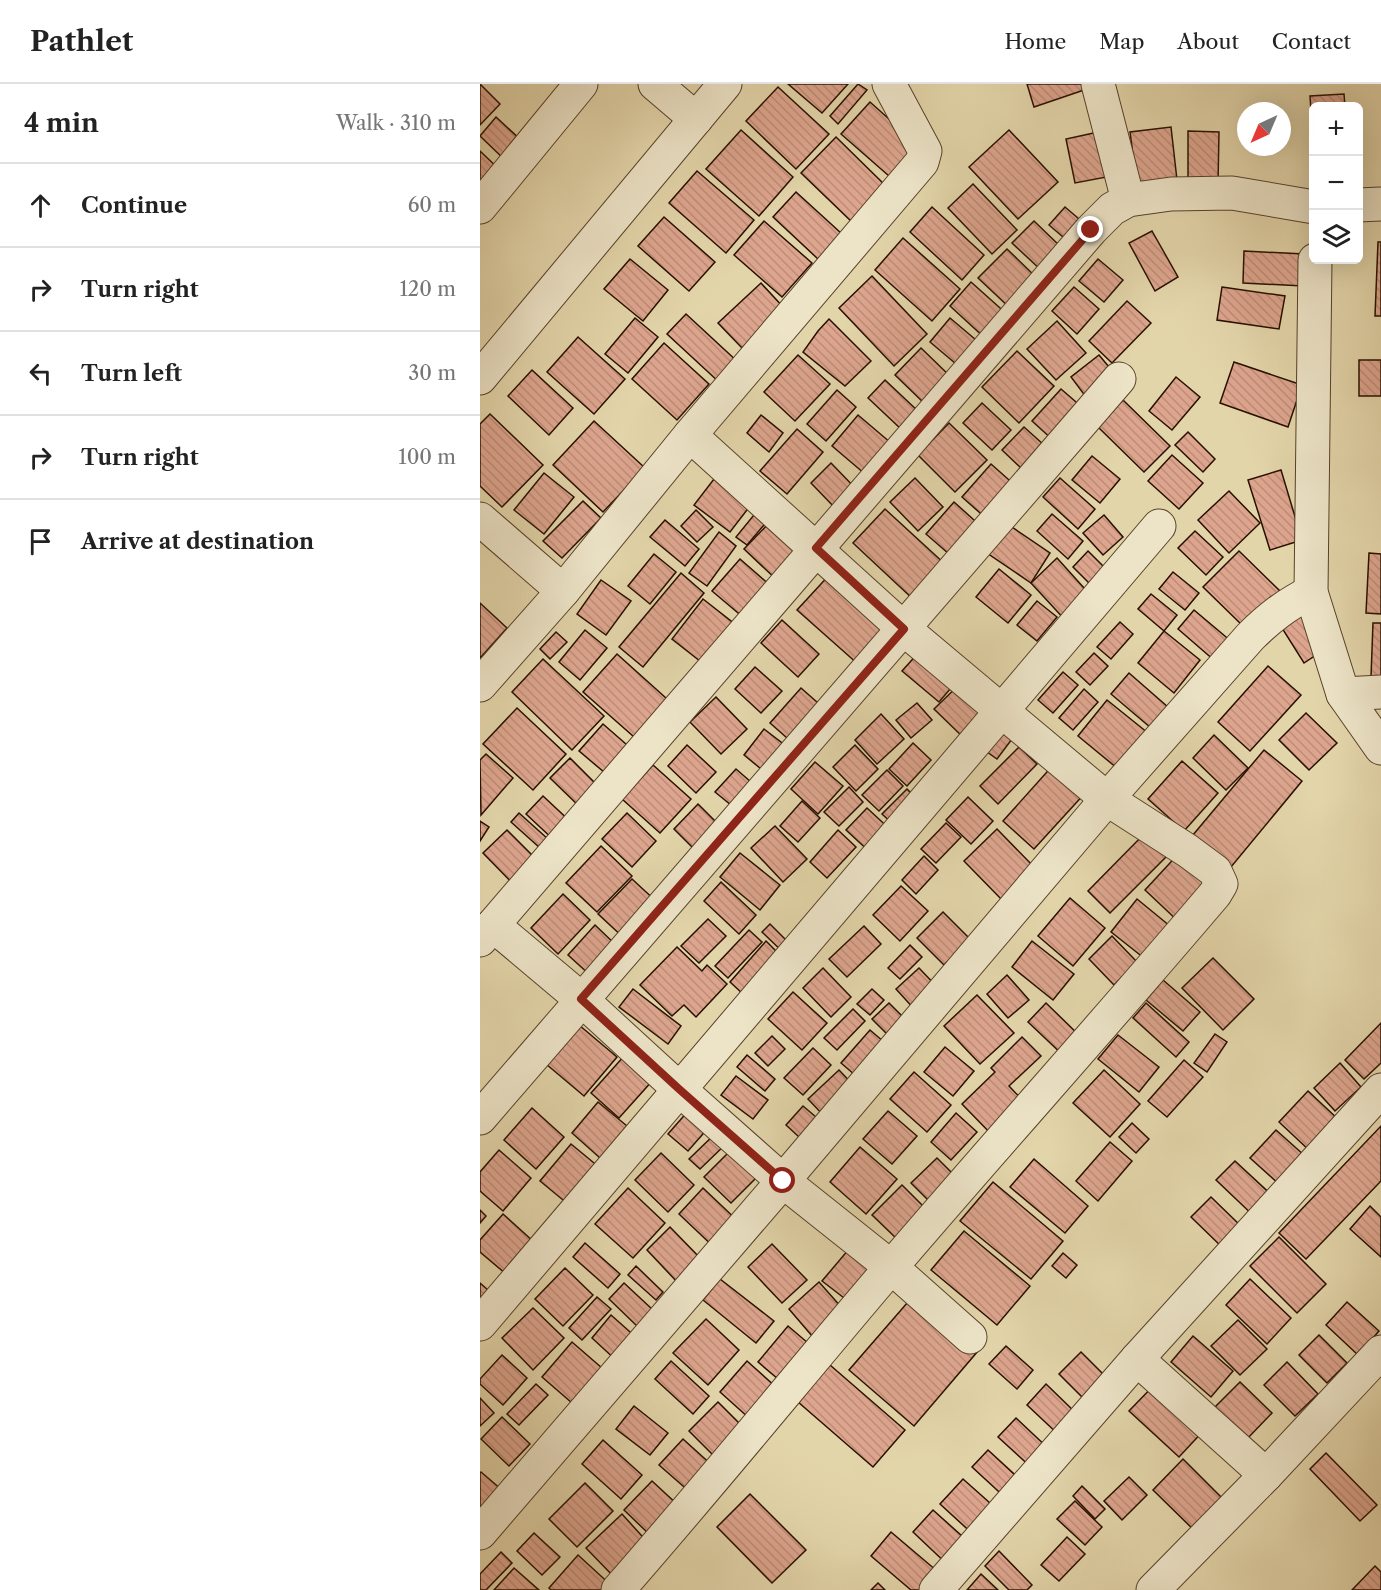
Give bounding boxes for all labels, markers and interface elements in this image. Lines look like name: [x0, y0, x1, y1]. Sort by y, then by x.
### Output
text: Pathlet: [30, 24, 133, 58]
text: Home: [1005, 29, 1066, 54]
text: Map: [1099, 29, 1144, 54]
text: About: [1177, 29, 1239, 54]
text: Contact: [1272, 29, 1351, 54]
north arrow: [1237, 102, 1291, 156]
map controls: [1309, 102, 1363, 264]
button: +: [1309, 102, 1363, 156]
text: 4 min: [24, 107, 99, 139]
text: Walk · 310 m: [336, 111, 456, 135]
button: −: [1309, 156, 1363, 210]
icon: ahead: [24, 189, 57, 222]
text: Continue: [81, 192, 187, 219]
text: 60 m: [408, 193, 456, 217]
button: layers: [1309, 210, 1363, 264]
route end: [1077, 216, 1103, 242]
icon: right: [24, 273, 57, 306]
text: Turn right: [81, 276, 199, 303]
text: 120 m: [399, 277, 456, 301]
icon: left: [24, 357, 57, 390]
text: Turn left: [81, 360, 182, 387]
text: 30 m: [408, 361, 456, 385]
icon: right: [24, 441, 57, 474]
text: Turn right: [81, 444, 199, 471]
text: 100 m: [398, 445, 456, 469]
icon: arrive: [24, 525, 57, 558]
text: Arrive at destination: [81, 528, 314, 555]
route start: [769, 1167, 795, 1193]

